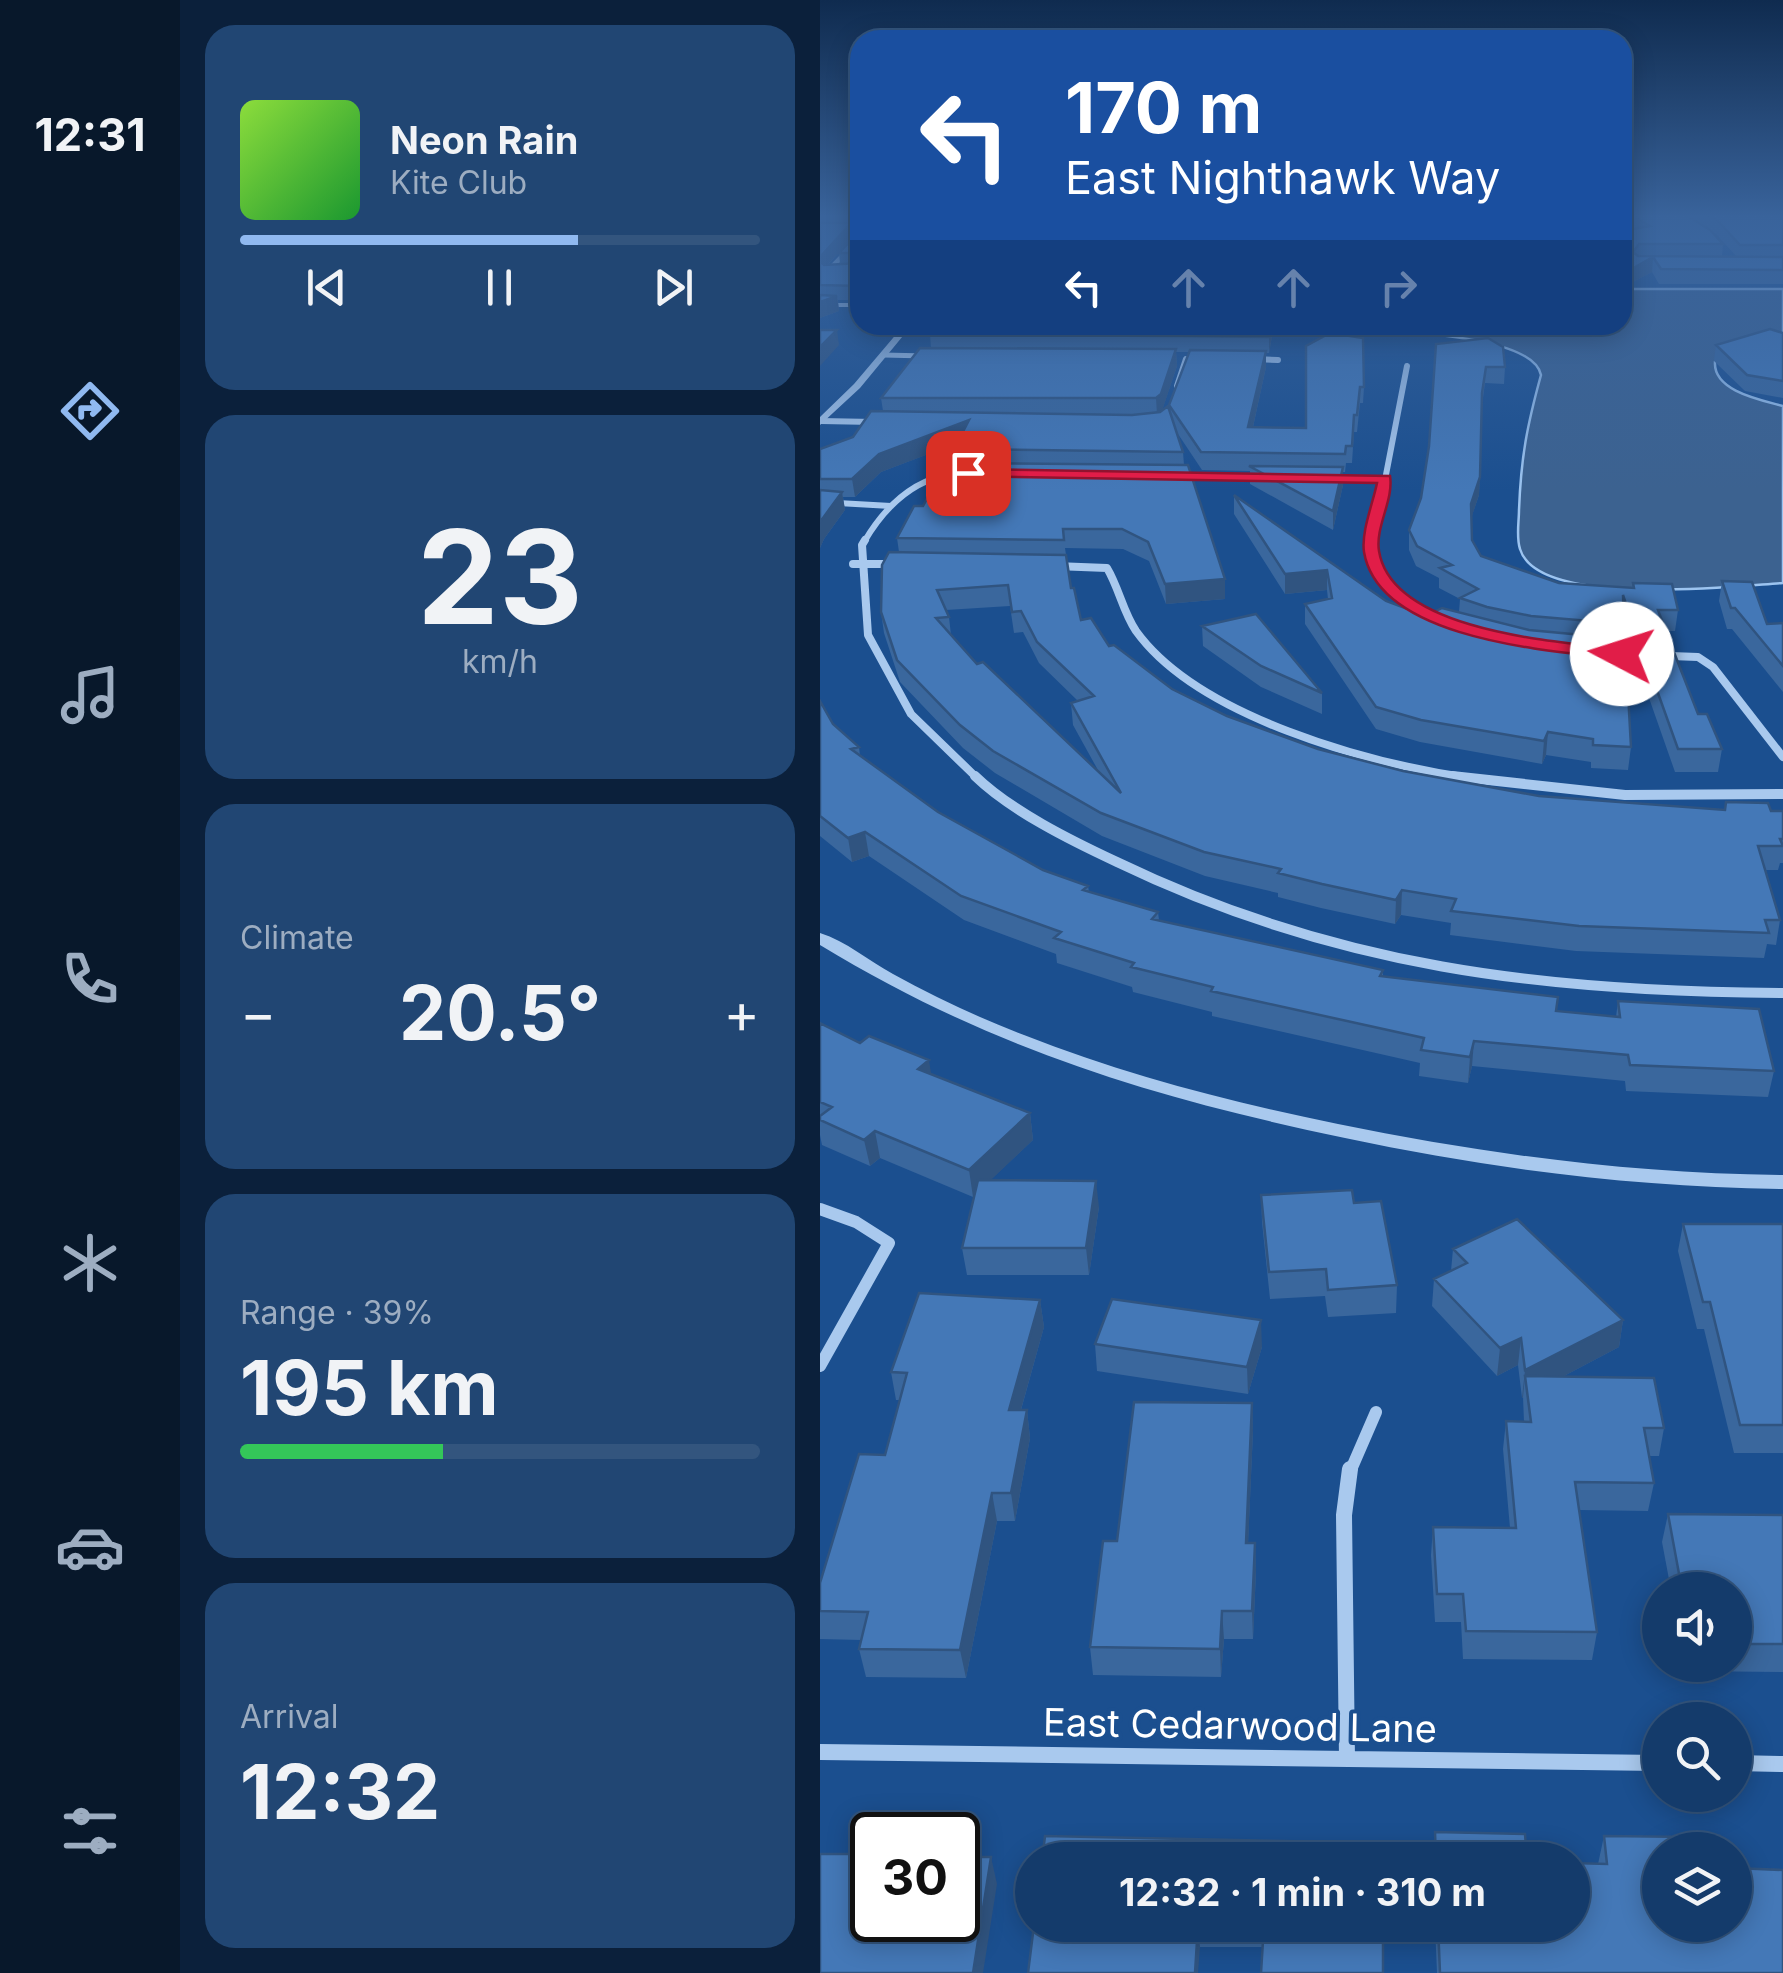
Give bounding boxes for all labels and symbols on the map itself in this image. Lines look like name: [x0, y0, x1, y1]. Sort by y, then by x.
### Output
pin: [926, 431, 1011, 516]
position arrow: [1570, 602, 1674, 706]
street label: East Cedarwood Lane: [1043, 1699, 1437, 1751]
speed limit sign: 30: [850, 1812, 980, 1942]

